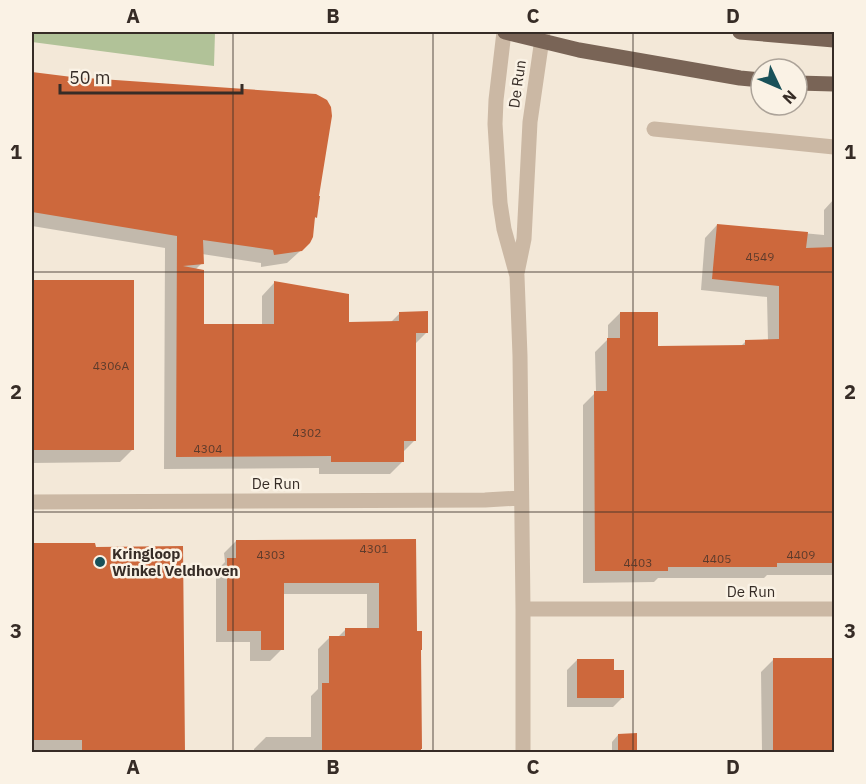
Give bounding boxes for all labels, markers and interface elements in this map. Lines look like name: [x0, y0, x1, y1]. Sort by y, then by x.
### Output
text: A: [126, 2, 140, 29]
text: B: [326, 2, 340, 29]
text: C: [526, 2, 540, 29]
text: D: [726, 2, 740, 29]
scale bar: [60, 57, 242, 95]
north arrow: [749, 57, 809, 117]
street label: De Run: [504, 59, 530, 109]
text: 50 m: [69, 66, 111, 89]
text: N: [779, 86, 801, 109]
text: 1: [10, 138, 22, 165]
text: 1: [844, 138, 856, 165]
house number: 4549: [746, 249, 774, 264]
house number: 4306A: [93, 358, 130, 373]
text: 2: [10, 378, 22, 405]
text: 2: [844, 378, 856, 405]
house number: 4302: [293, 425, 321, 440]
house number: 4304: [194, 441, 222, 456]
street label: De Run: [252, 474, 300, 493]
house number: 4301: [360, 541, 388, 556]
place label: Kringloop Winkel Veldhoven: [112, 544, 239, 580]
house number: 4303: [257, 547, 285, 562]
house number: 4409: [787, 547, 815, 562]
house number: 4405: [703, 551, 731, 566]
marker: Kringloop Winkel Veldhoven: [93, 555, 107, 569]
house number: 4403: [624, 555, 652, 570]
street label: De Run: [727, 582, 775, 601]
text: 3: [10, 617, 22, 644]
text: 3: [844, 617, 856, 644]
text: A: [126, 753, 140, 780]
text: B: [326, 753, 340, 780]
text: C: [526, 753, 540, 780]
text: D: [726, 753, 740, 780]

